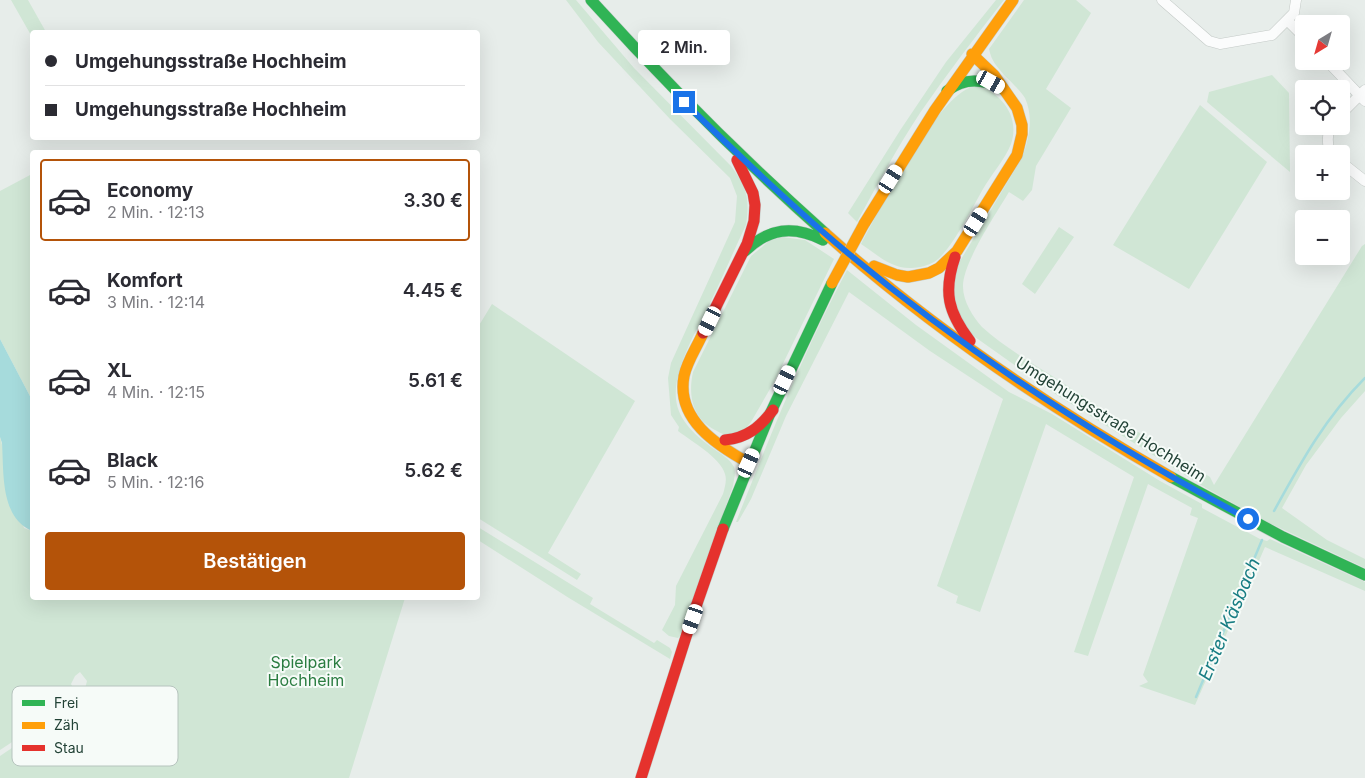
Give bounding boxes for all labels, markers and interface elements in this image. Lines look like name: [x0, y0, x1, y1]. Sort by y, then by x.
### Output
north arrow: [1295, 15, 1350, 70]
map controls: [1295, 15, 1350, 265]
callout: 2 Min.: [638, 29, 730, 64]
text: 2 Min.: [660, 37, 708, 57]
text: Umgehungsstraße Hochheim: [75, 50, 347, 73]
car: [974, 68, 1007, 96]
button: locate: [1295, 80, 1350, 135]
route end: [673, 91, 695, 113]
text: Umgehungsstraße Hochheim: [75, 98, 347, 121]
button: +: [1295, 145, 1350, 200]
car: [876, 162, 905, 196]
icon: car: [47, 178, 92, 223]
text: Economy: [107, 179, 193, 202]
text: 3.30 €: [403, 189, 463, 212]
text: 2 Min. · 12:13: [107, 202, 205, 222]
car: [961, 205, 990, 239]
button: −: [1295, 210, 1350, 265]
icon: car: [47, 268, 92, 313]
text: Komfort: [107, 269, 183, 292]
text: 4.45 €: [403, 279, 463, 302]
text: 3 Min. · 12:14: [107, 292, 205, 312]
car: [696, 304, 723, 338]
street label: Umgehungsstraße Hochheim: [1012, 352, 1210, 486]
icon: car: [47, 358, 92, 403]
text: XL: [107, 359, 132, 382]
car: [771, 363, 798, 397]
text: 5.61 €: [408, 369, 463, 392]
text: 4 Min. · 12:15: [107, 382, 205, 402]
car: [736, 446, 761, 480]
icon: car: [47, 448, 92, 493]
text: Black: [107, 449, 158, 472]
text: 5.62 €: [404, 459, 463, 482]
text: 5 Min. · 12:16: [107, 472, 205, 492]
route start: [1237, 508, 1259, 530]
button: Bestätigen: [45, 532, 465, 590]
water label: Erster Käsbach: [1194, 555, 1264, 683]
car: [681, 602, 704, 636]
park label: Spielpark Hochheim: [268, 652, 344, 690]
legend: [12, 686, 178, 766]
text: Frei: [54, 694, 78, 711]
text: Zäh: [54, 716, 79, 733]
text: Stau: [54, 739, 84, 756]

